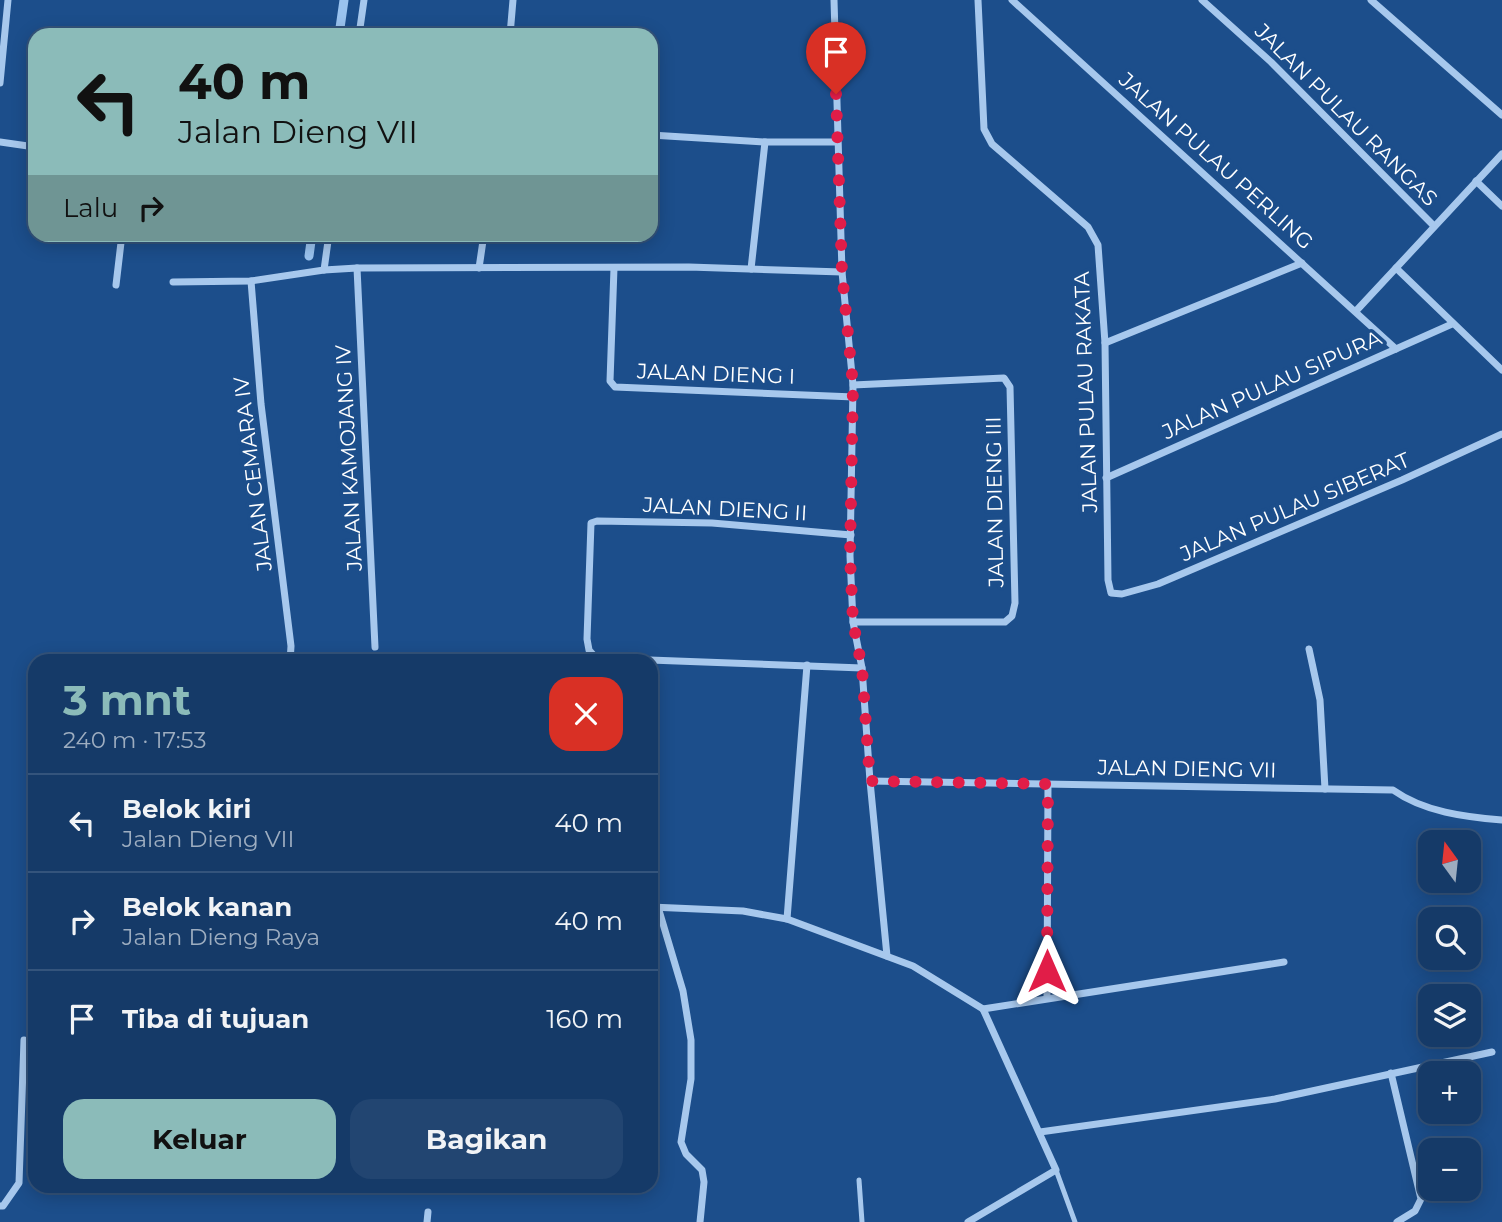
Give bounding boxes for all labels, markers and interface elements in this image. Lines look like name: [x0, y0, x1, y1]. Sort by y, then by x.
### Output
street label: JALAN PULAU RANGAS: [1249, 18, 1443, 211]
pin: [806, 22, 866, 94]
icon: arrive: [817, 33, 855, 71]
text: 40 m: [178, 52, 310, 111]
icon: left: [63, 56, 154, 147]
street label: JALAN PULAU PERLING: [1114, 66, 1318, 254]
text: Jalan Dieng VII: [178, 112, 418, 151]
icon: right: [132, 189, 170, 227]
text: Lalu: [63, 192, 118, 224]
street label: JALAN PULAU RAKATA: [1069, 270, 1102, 514]
street label: JALAN PULAU SIPURA: [1157, 325, 1386, 445]
street label: JALAN KAMOJANG IV: [330, 344, 367, 573]
street label: JALAN DIENG I: [636, 358, 795, 389]
street label: JALAN CEMARA IV: [228, 375, 277, 574]
street label: JALAN DIENG III: [981, 416, 1009, 589]
street label: JALAN PULAU SIBERAT: [1175, 447, 1413, 567]
street label: JALAN DIENG II: [641, 492, 808, 525]
text: 3 mnt: [63, 674, 191, 726]
button: close: [549, 677, 623, 751]
text: 240 m · 17:53: [63, 726, 206, 754]
street label: JALAN DIENG VII: [1096, 754, 1277, 783]
text: Belok kiri: [122, 793, 251, 825]
icon: left: [63, 804, 101, 842]
text: 40 m: [554, 807, 623, 839]
text: Jalan Dieng VII: [122, 825, 294, 853]
north arrow: [1418, 830, 1480, 892]
map controls: [1418, 830, 1481, 1201]
text: Belok kanan: [122, 891, 292, 923]
icon: right: [63, 902, 101, 940]
text: 40 m: [554, 905, 623, 937]
button: search: [1418, 907, 1481, 970]
text: Jalan Dieng Raya: [122, 923, 320, 951]
position arrow: [1010, 934, 1084, 1008]
button: layers: [1418, 984, 1481, 1047]
icon: arrive: [63, 1000, 101, 1038]
text: Tiba di tujuan: [122, 1003, 309, 1035]
text: 160 m: [546, 1003, 623, 1035]
button: +: [1418, 1061, 1481, 1124]
button: Keluar: [63, 1099, 336, 1179]
button: Bagikan: [350, 1099, 623, 1179]
button: −: [1418, 1138, 1481, 1201]

